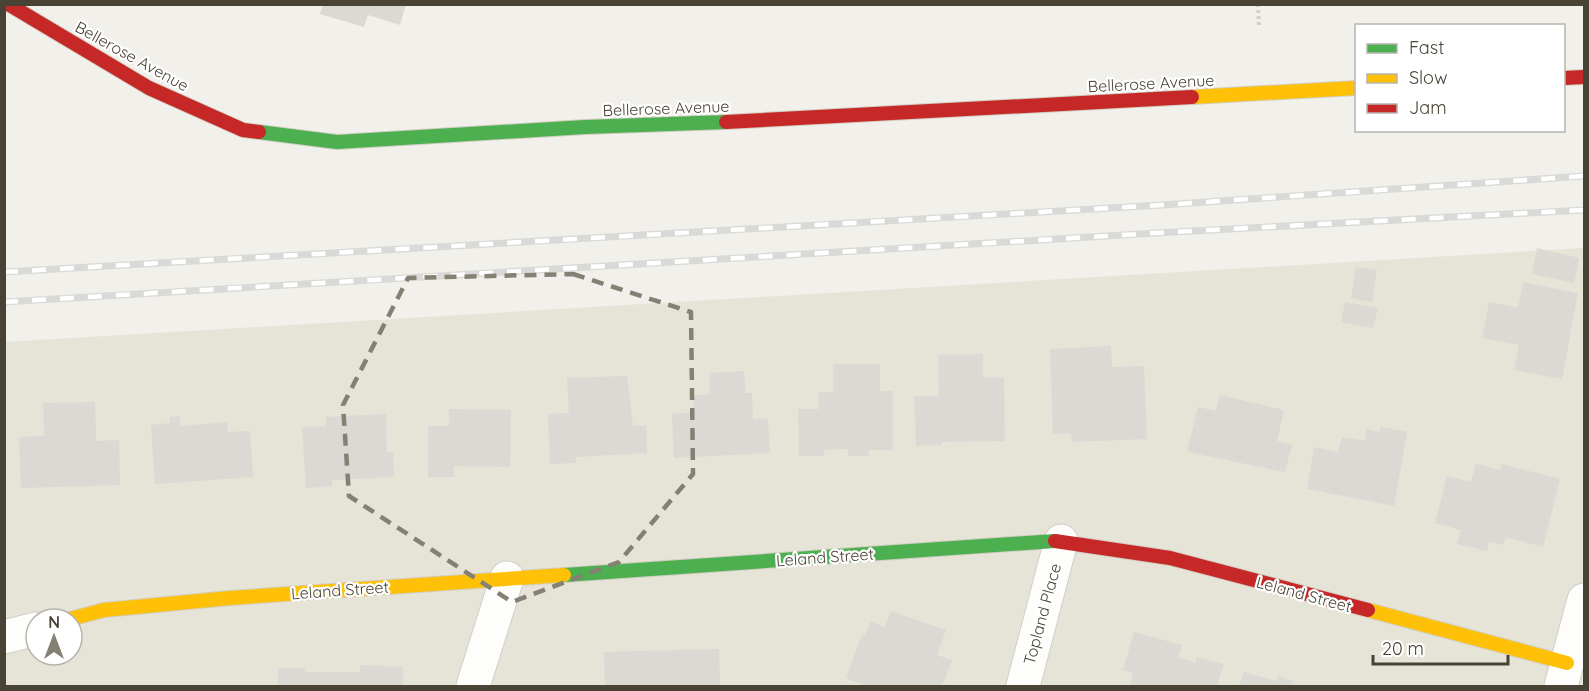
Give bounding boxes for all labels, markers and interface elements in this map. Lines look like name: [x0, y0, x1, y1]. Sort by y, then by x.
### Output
street label: Bellerose Avenue: [72, 17, 192, 95]
legend: [1355, 24, 1565, 132]
text: Fast: [1409, 36, 1444, 59]
text: Slow: [1409, 66, 1447, 89]
street label: Bellerose Avenue: [1087, 70, 1215, 96]
street label: Bellerose Avenue: [602, 96, 730, 120]
text: Jam: [1409, 96, 1447, 119]
street label: Leland Street: [775, 544, 875, 570]
street label: Topland Place: [1019, 561, 1065, 667]
street label: Leland Street: [1254, 572, 1354, 616]
street label: Leland Street: [290, 577, 390, 603]
north arrow: [24, 607, 84, 667]
text: N: [48, 612, 60, 632]
scale bar: [1373, 628, 1508, 666]
text: 20 m: [1382, 637, 1424, 660]

